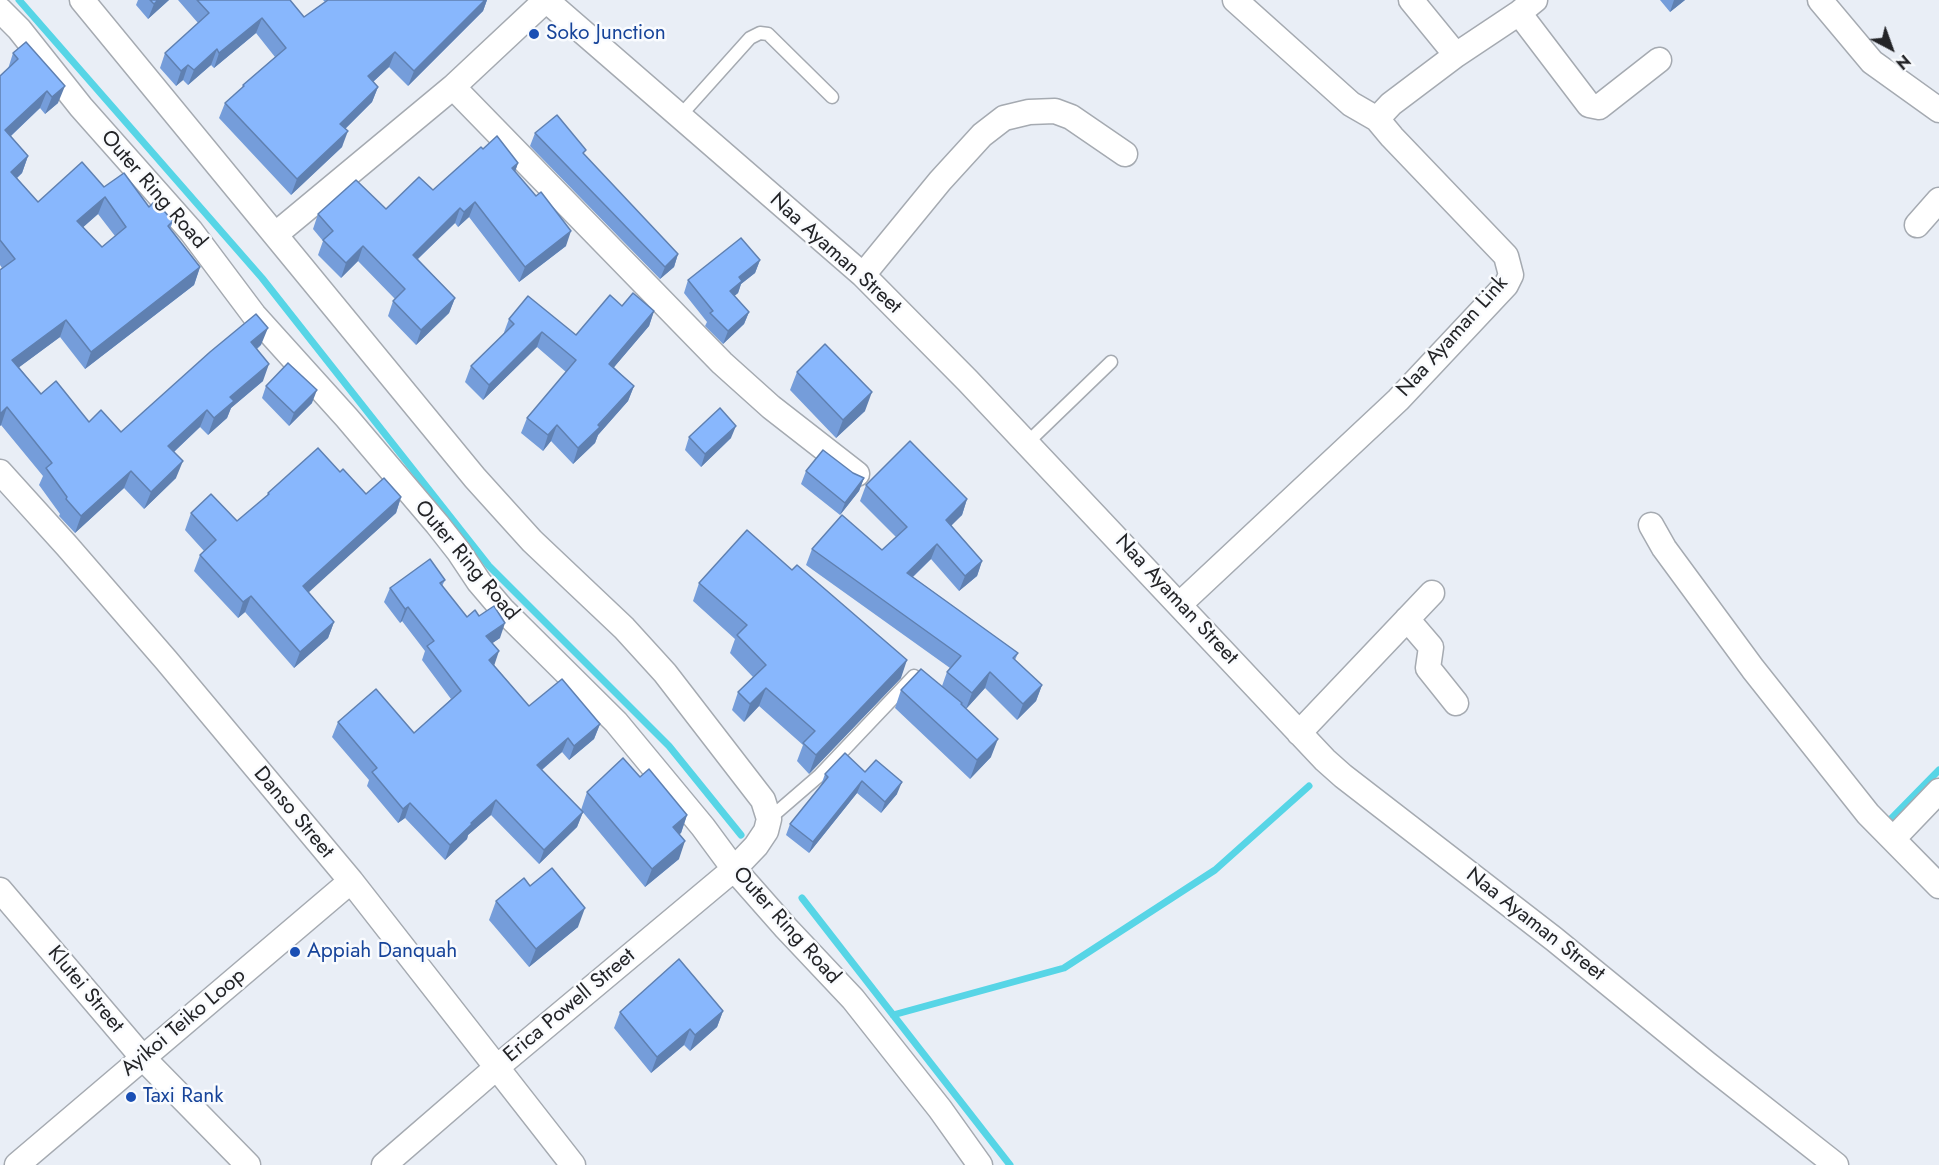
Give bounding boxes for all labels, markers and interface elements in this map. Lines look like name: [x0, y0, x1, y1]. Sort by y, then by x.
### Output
north arrow: [1861, 18, 1921, 78]
place label: Soko Junction: [546, 21, 666, 47]
marker: Soko Junction: [527, 27, 541, 41]
text: N: [1891, 49, 1915, 75]
street label: Outer Ring Road: [95, 126, 211, 254]
street label: Naa Ayaman Street: [764, 188, 906, 320]
street label: Naa Ayaman Link: [1392, 271, 1514, 403]
street label: Outer Ring Road: [409, 496, 523, 626]
street label: Naa Ayaman Street: [1109, 530, 1243, 670]
street label: Danso Street: [247, 762, 339, 864]
street label: Outer Ring Road: [727, 862, 845, 990]
street label: Naa Ayaman Street: [1461, 863, 1609, 987]
place label: Appiah Danquah: [307, 939, 457, 965]
street label: Klutei Street: [41, 942, 129, 1038]
street label: Erica Powell Street: [499, 944, 641, 1068]
marker: Appiah Danquah: [288, 945, 302, 959]
street label: Ayikoi Teiko Loop: [117, 964, 251, 1082]
place label: Taxi Rank: [143, 1084, 223, 1110]
marker: Taxi Rank: [124, 1090, 138, 1104]

